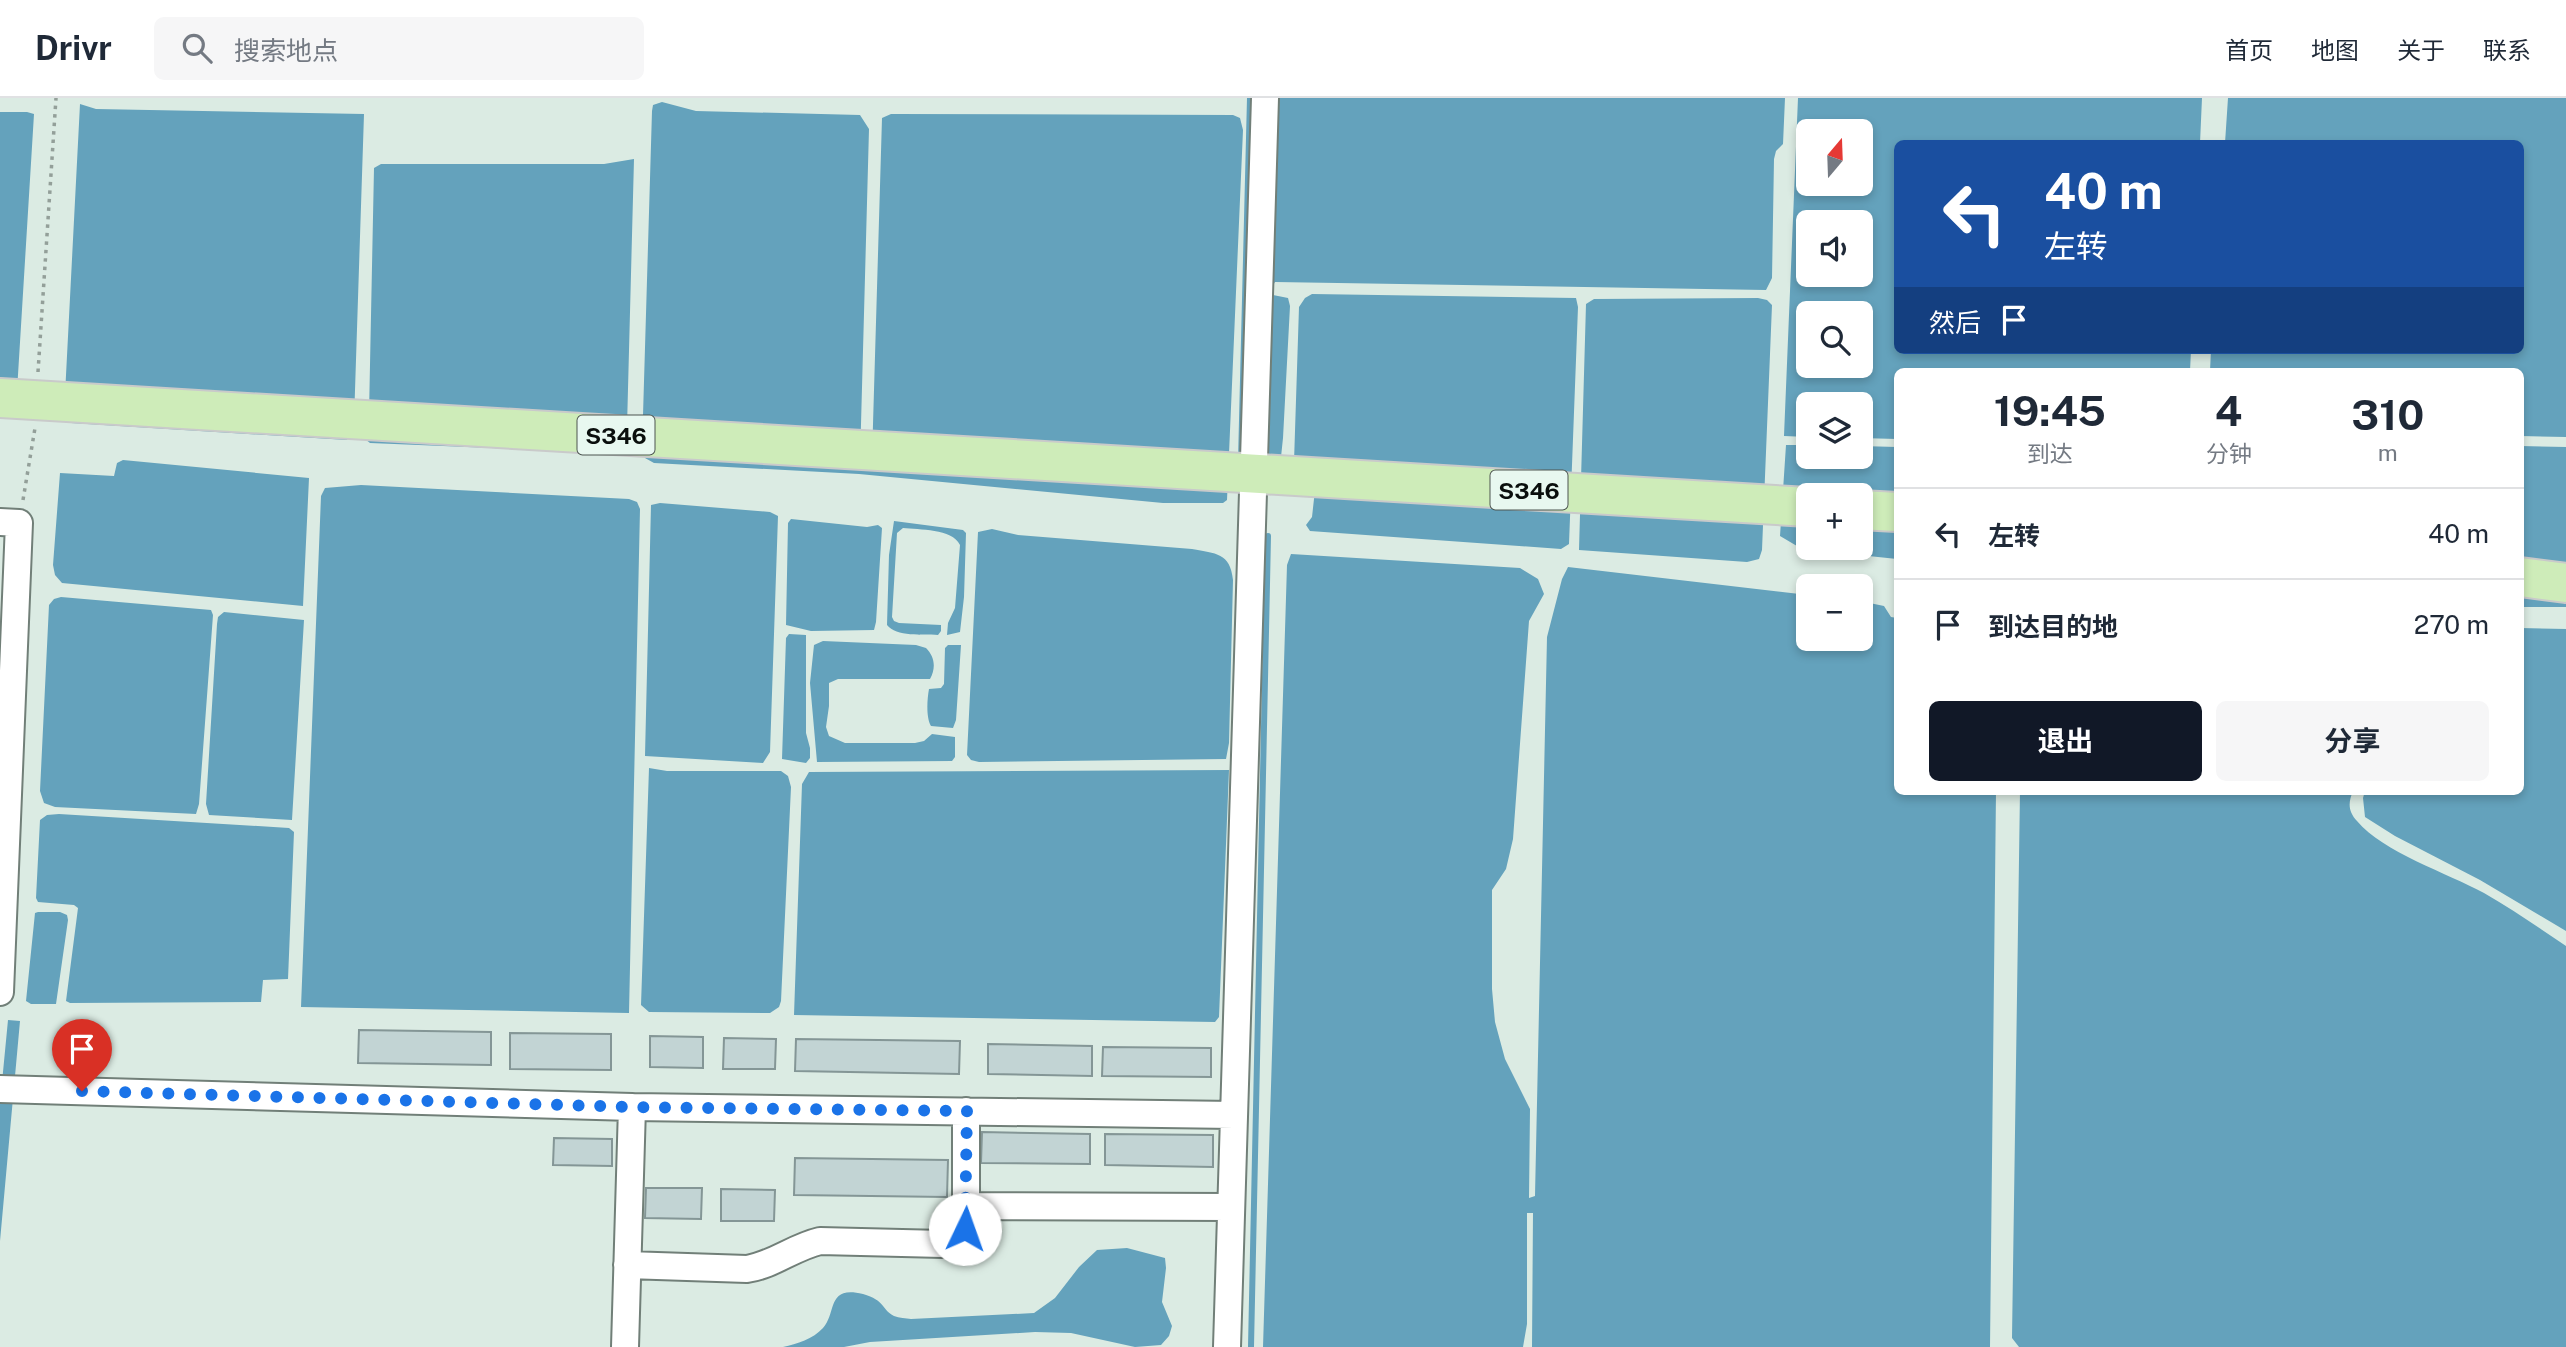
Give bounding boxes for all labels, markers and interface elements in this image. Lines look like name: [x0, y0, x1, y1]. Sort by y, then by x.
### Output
search box: [154, 17, 644, 80]
text: Drivr: [35, 29, 112, 67]
icon: search: [178, 29, 216, 67]
text: 搜索地点: [234, 35, 338, 66]
text: 首页: [2225, 36, 2273, 64]
text: 地图: [2311, 36, 2359, 64]
text: 关于: [2397, 36, 2445, 64]
text: 联系: [2483, 36, 2531, 64]
north arrow: [1796, 119, 1872, 196]
map controls: [1796, 119, 1873, 651]
text: 40 m: [2044, 162, 2163, 220]
icon: left: [1929, 168, 2020, 259]
button: sound: [1796, 210, 1873, 287]
text: 左转: [2044, 228, 2108, 265]
button: search: [1796, 301, 1873, 378]
icon: arrive: [1995, 301, 2033, 339]
text: 然后: [1929, 307, 1981, 338]
text: 19:45: [1994, 386, 2106, 435]
text: 4: [2215, 386, 2242, 435]
text: 310: [2351, 390, 2424, 439]
button: layers: [1796, 392, 1873, 469]
road number: S346: [578, 416, 654, 454]
text: m: [2378, 439, 2398, 466]
text: 到达: [2027, 440, 2073, 467]
text: 分钟: [2206, 440, 2252, 467]
road number: S346: [1490, 470, 1568, 510]
button: +: [1796, 483, 1873, 560]
icon: left: [1929, 515, 1967, 553]
text: 40 m: [2428, 518, 2489, 549]
text: 左转: [1988, 520, 2040, 551]
button: −: [1796, 574, 1873, 651]
icon: arrive: [1929, 606, 1967, 644]
text: 270 m: [2414, 609, 2489, 640]
text: 到达目的地: [1988, 611, 2118, 642]
button: 退出: [1929, 701, 2202, 781]
button: 分享: [2216, 701, 2489, 781]
pin: [52, 1019, 112, 1091]
icon: arrive: [63, 1030, 101, 1068]
position arrow: [928, 1192, 1002, 1266]

